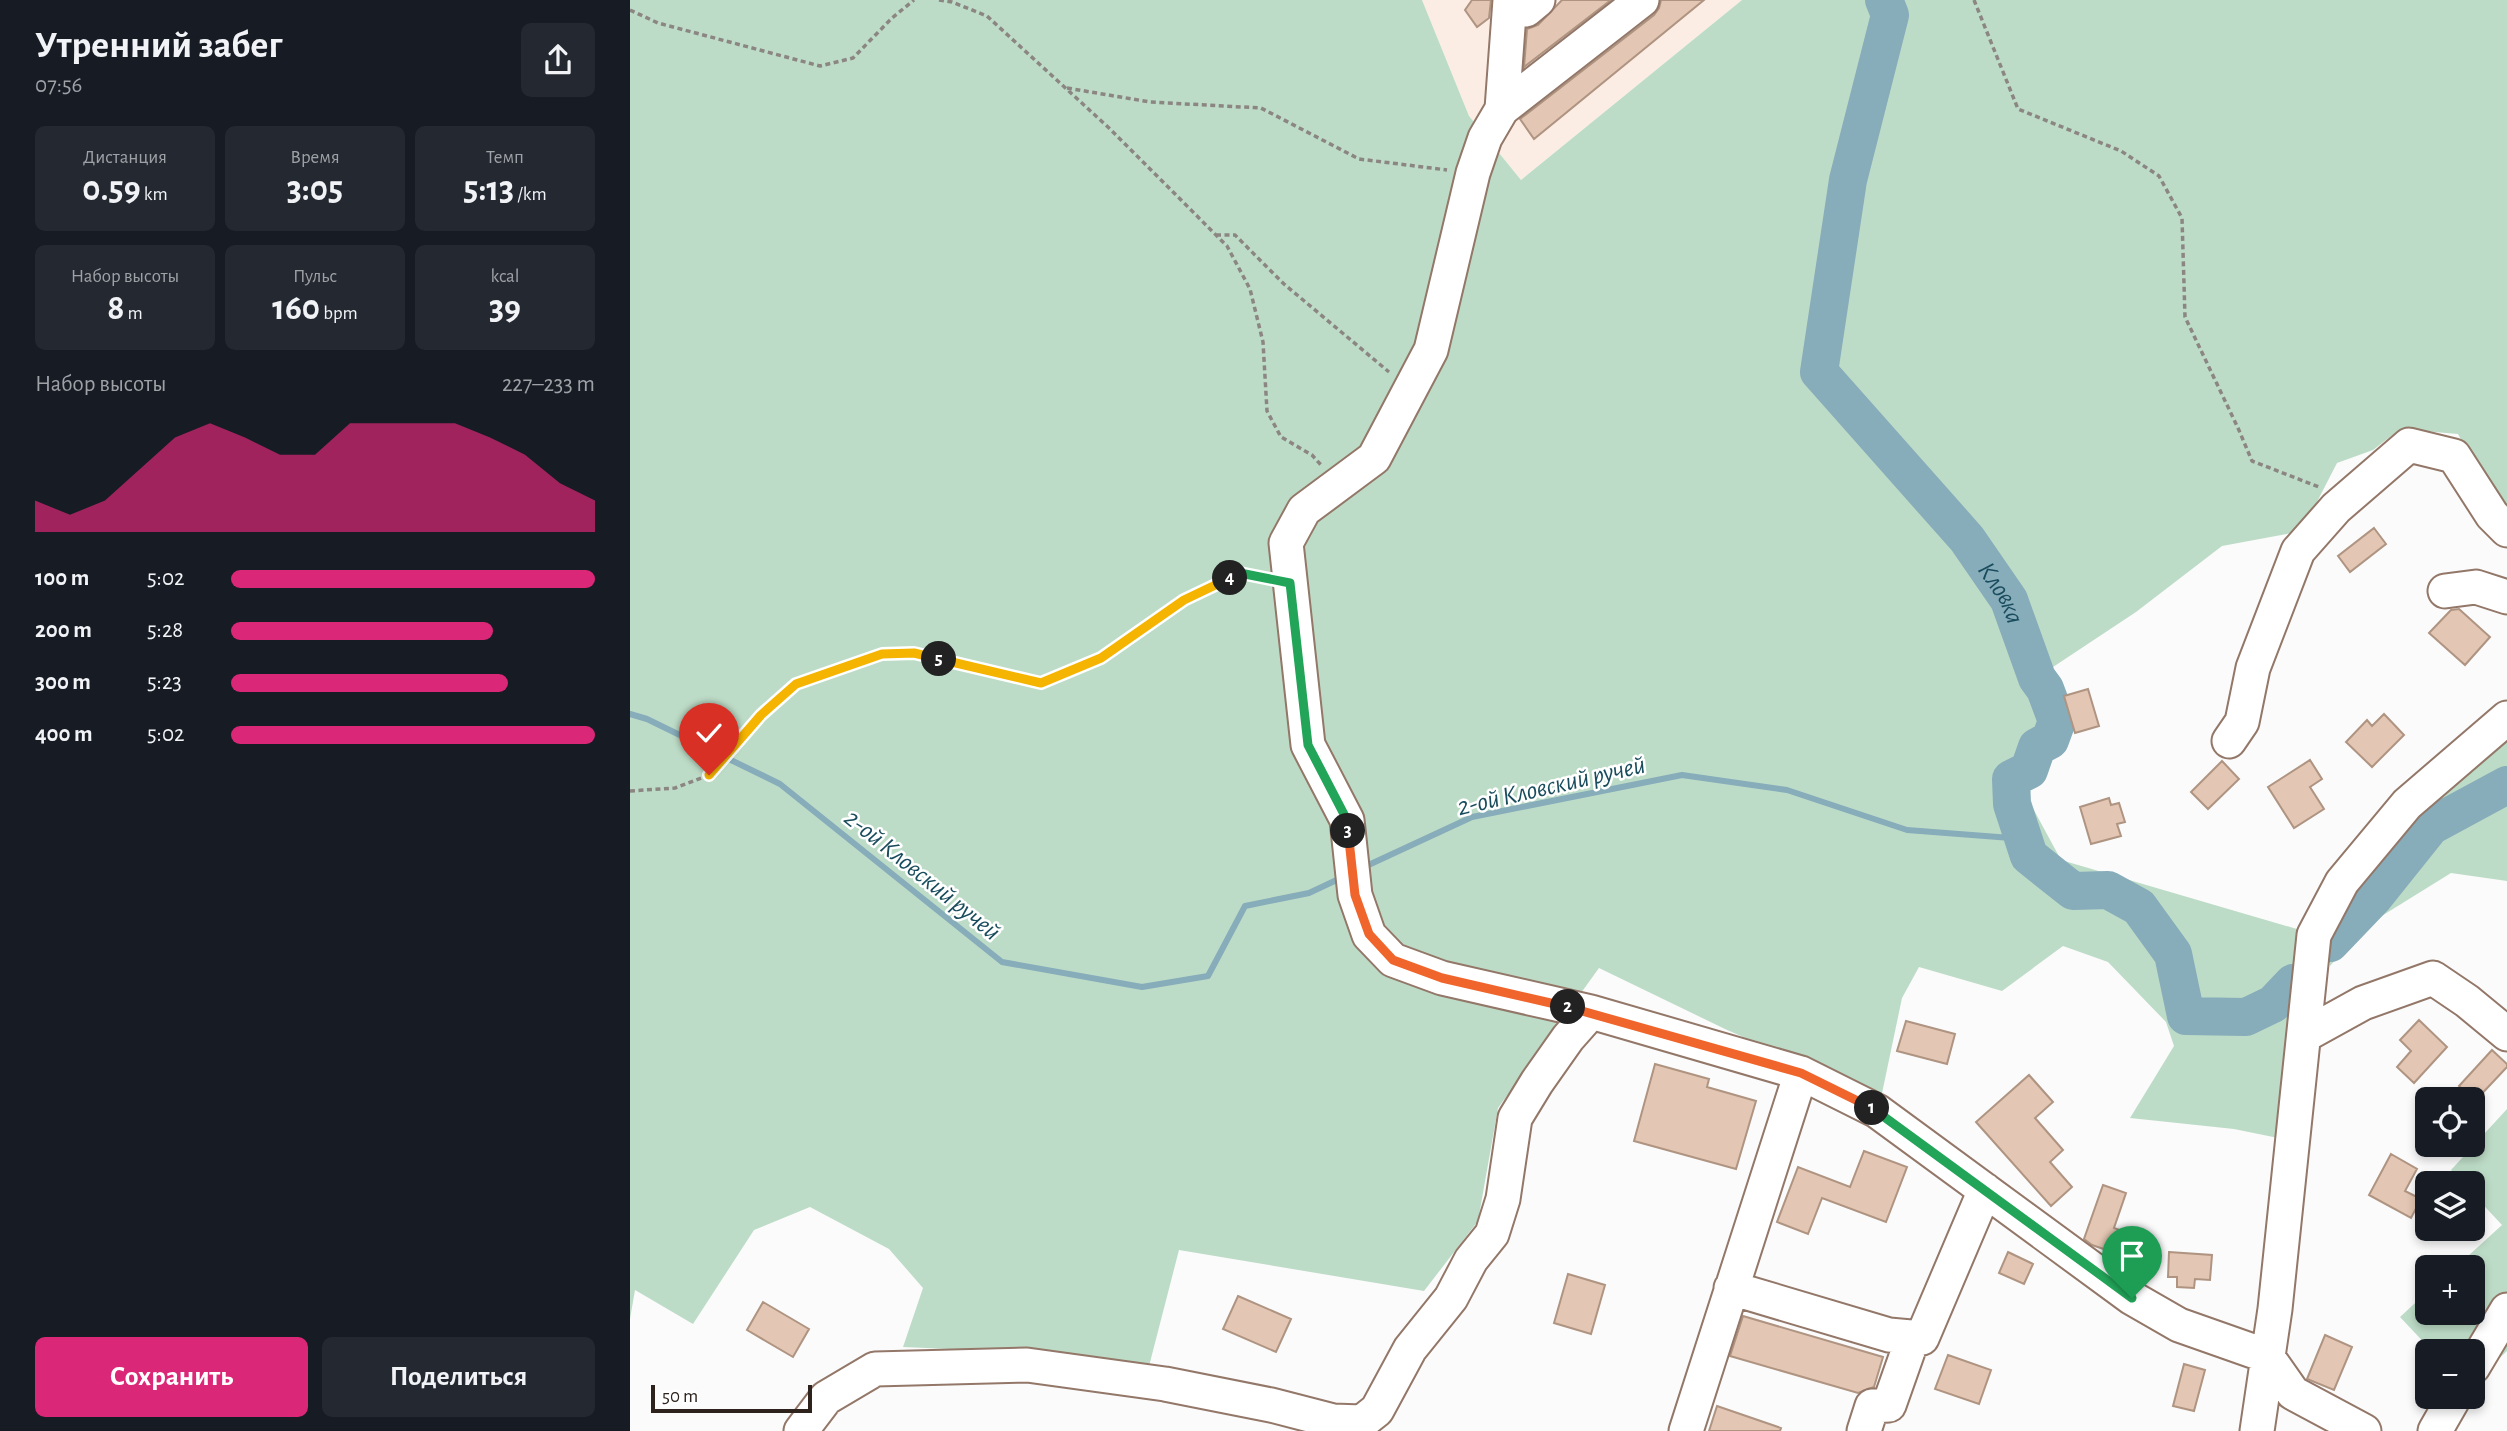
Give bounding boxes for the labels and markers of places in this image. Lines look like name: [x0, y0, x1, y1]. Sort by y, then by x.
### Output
pin: 4: [1212, 560, 1248, 596]
pin: 5: [922, 642, 956, 676]
pin: [679, 703, 739, 775]
pin: 3: [1330, 814, 1366, 848]
pin: 2: [1550, 990, 1586, 1024]
pin: 1: [1854, 1090, 1890, 1126]
pin: [2102, 1226, 2162, 1298]

